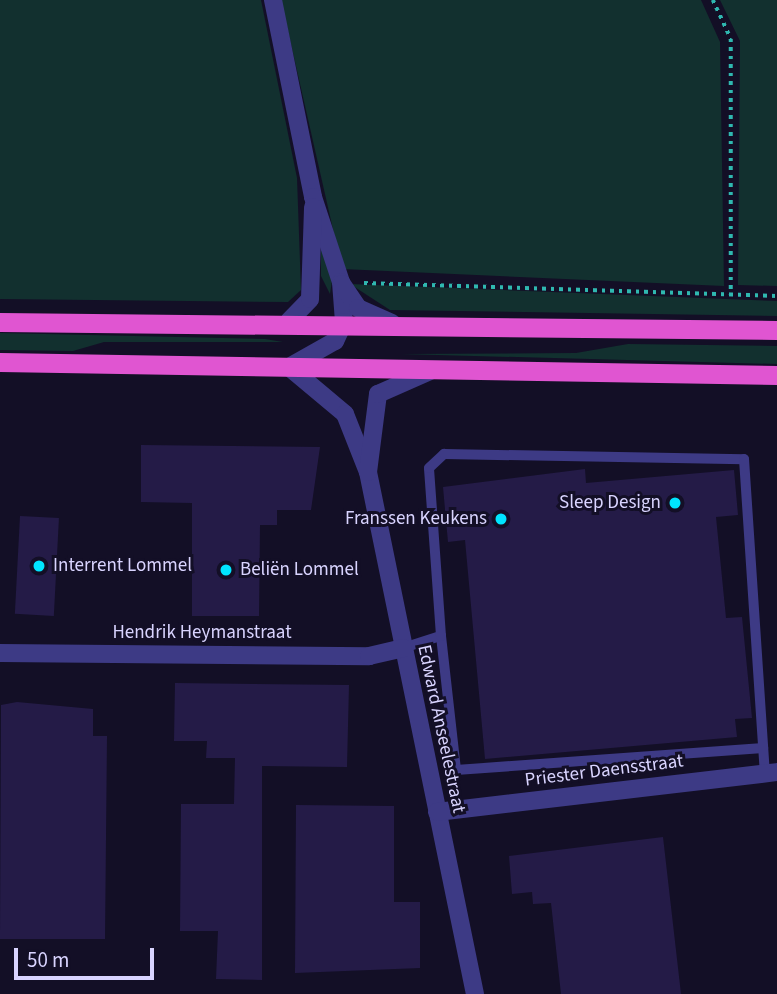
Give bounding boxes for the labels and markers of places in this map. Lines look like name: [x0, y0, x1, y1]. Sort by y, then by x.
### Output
place label: Sleep Design: [559, 492, 661, 514]
marker: Sleep Design: [667, 495, 683, 511]
place label: Franssen Keukens: [345, 508, 487, 530]
marker: Franssen Keukens: [493, 511, 509, 527]
place label: Interrent Lommel: [53, 555, 192, 577]
marker: Interrent Lommel: [31, 558, 47, 574]
place label: Beliën Lommel: [240, 559, 359, 581]
marker: Beliën Lommel: [218, 562, 234, 578]

